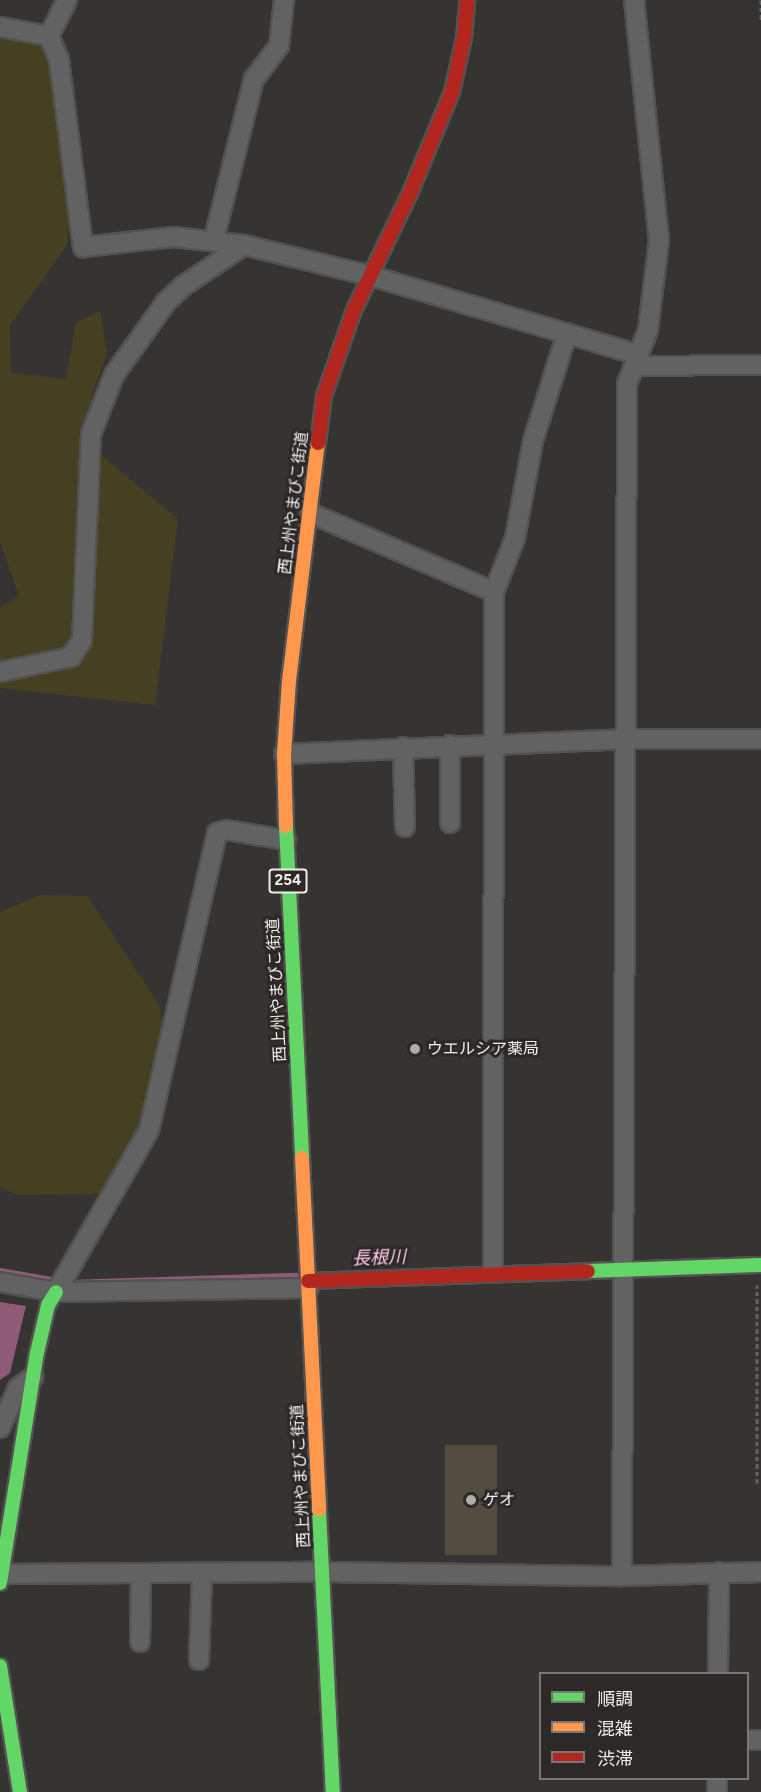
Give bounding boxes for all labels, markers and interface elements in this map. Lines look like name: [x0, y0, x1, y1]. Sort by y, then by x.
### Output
street label: 西上州やまびこ街道: [276, 430, 312, 576]
road number: 254: [268, 869, 308, 893]
street label: 西上州やまびこ街道: [264, 918, 290, 1062]
place label: ウエルシア薬局: [427, 1039, 539, 1059]
marker: ウエルシア薬局: [408, 1042, 422, 1056]
water label: 長根川: [352, 1246, 406, 1270]
street label: 西上州やまびこ街道: [288, 1404, 314, 1548]
place label: ゲオ: [483, 1490, 515, 1510]
marker: ゲオ: [464, 1493, 478, 1507]
legend: [539, 1672, 749, 1780]
text: 順調: [597, 1688, 633, 1710]
text: 混雑: [597, 1718, 633, 1740]
text: 渋滞: [597, 1748, 633, 1770]

